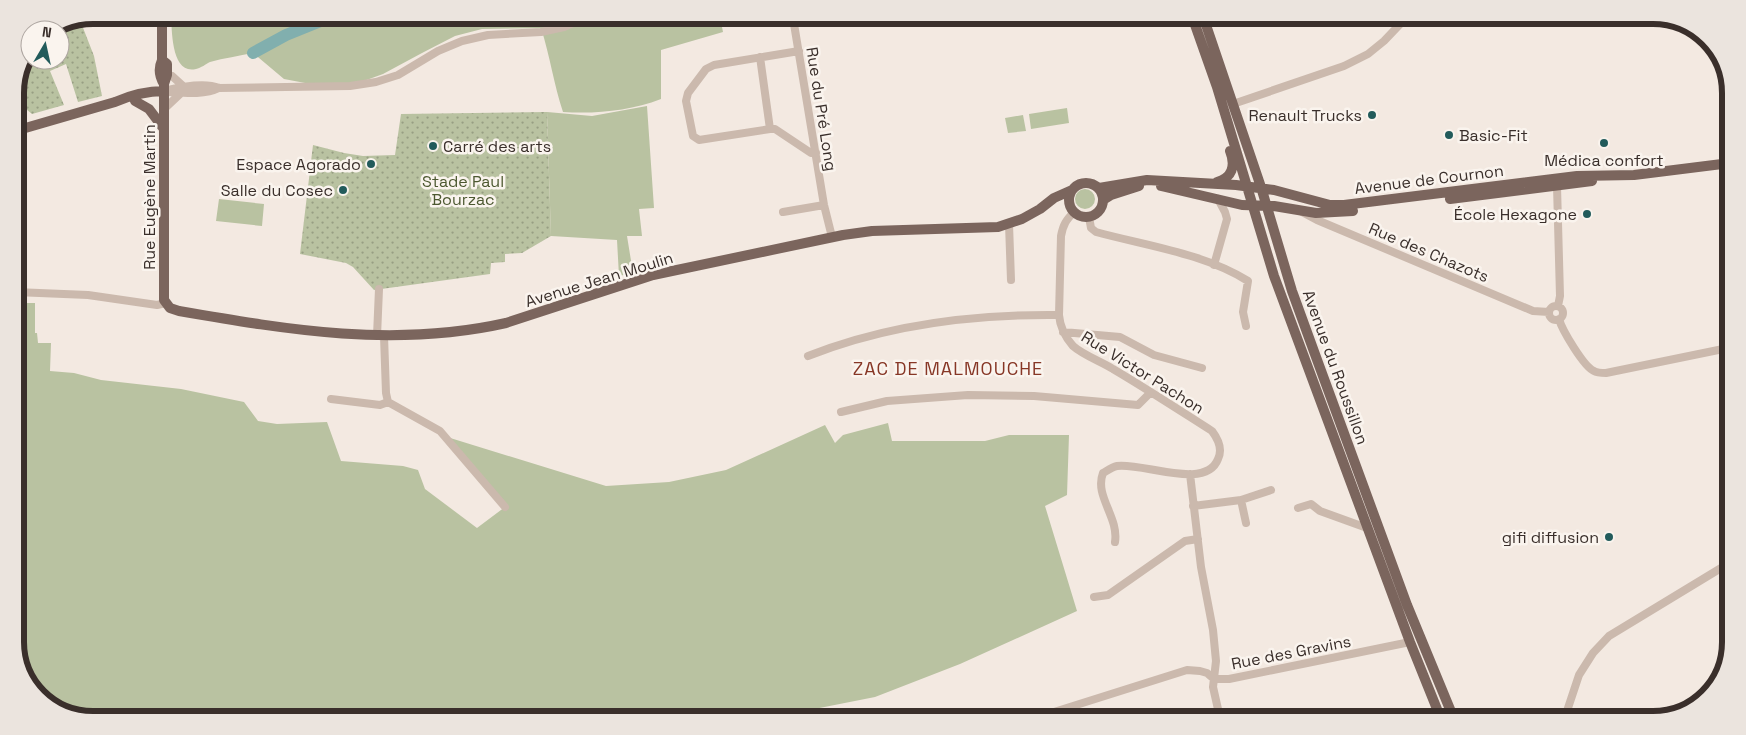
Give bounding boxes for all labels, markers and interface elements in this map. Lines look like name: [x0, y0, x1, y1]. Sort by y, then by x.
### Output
north arrow: [20, 20, 70, 70]
text: N: [41, 23, 53, 42]
street label: Rue du Pré Long: [801, 46, 842, 173]
place label: Renault Trucks: [1248, 105, 1362, 126]
marker: Renault Trucks: [1366, 109, 1378, 121]
street label: Rue Eugène Martin: [139, 124, 160, 270]
place label: Basic-Fit: [1459, 125, 1528, 146]
marker: Basic-Fit: [1443, 129, 1455, 141]
place label: Carré des arts: [443, 136, 551, 157]
marker: Médica confort: [1598, 137, 1610, 149]
marker: Carré des arts: [427, 140, 439, 152]
place label: Médica confort: [1544, 150, 1664, 171]
place label: Espace Agorado: [236, 154, 361, 175]
marker: Espace Agorado: [365, 158, 377, 170]
street label: Avenue de Cournon: [1353, 160, 1505, 199]
park label: Stade Paul Bourzac: [422, 171, 504, 210]
place label: Salle du Cosec: [221, 180, 333, 201]
marker: Salle du Cosec: [337, 184, 349, 196]
place label: École Hexagone: [1454, 204, 1577, 225]
marker: École Hexagone: [1581, 208, 1593, 220]
street label: Rue des Chazots: [1366, 218, 1492, 287]
street label: Avenue Jean Moulin: [523, 247, 676, 312]
street label: Avenue du Roussillon: [1298, 287, 1373, 447]
street label: Rue Victor Pachon: [1077, 326, 1208, 419]
district label: ZAC DE MALMOUCHE: [853, 357, 1043, 380]
place label: gifi diffusion: [1502, 527, 1599, 548]
marker: gifi diffusion: [1603, 531, 1615, 543]
street label: Rue des Gravins: [1229, 631, 1353, 674]

